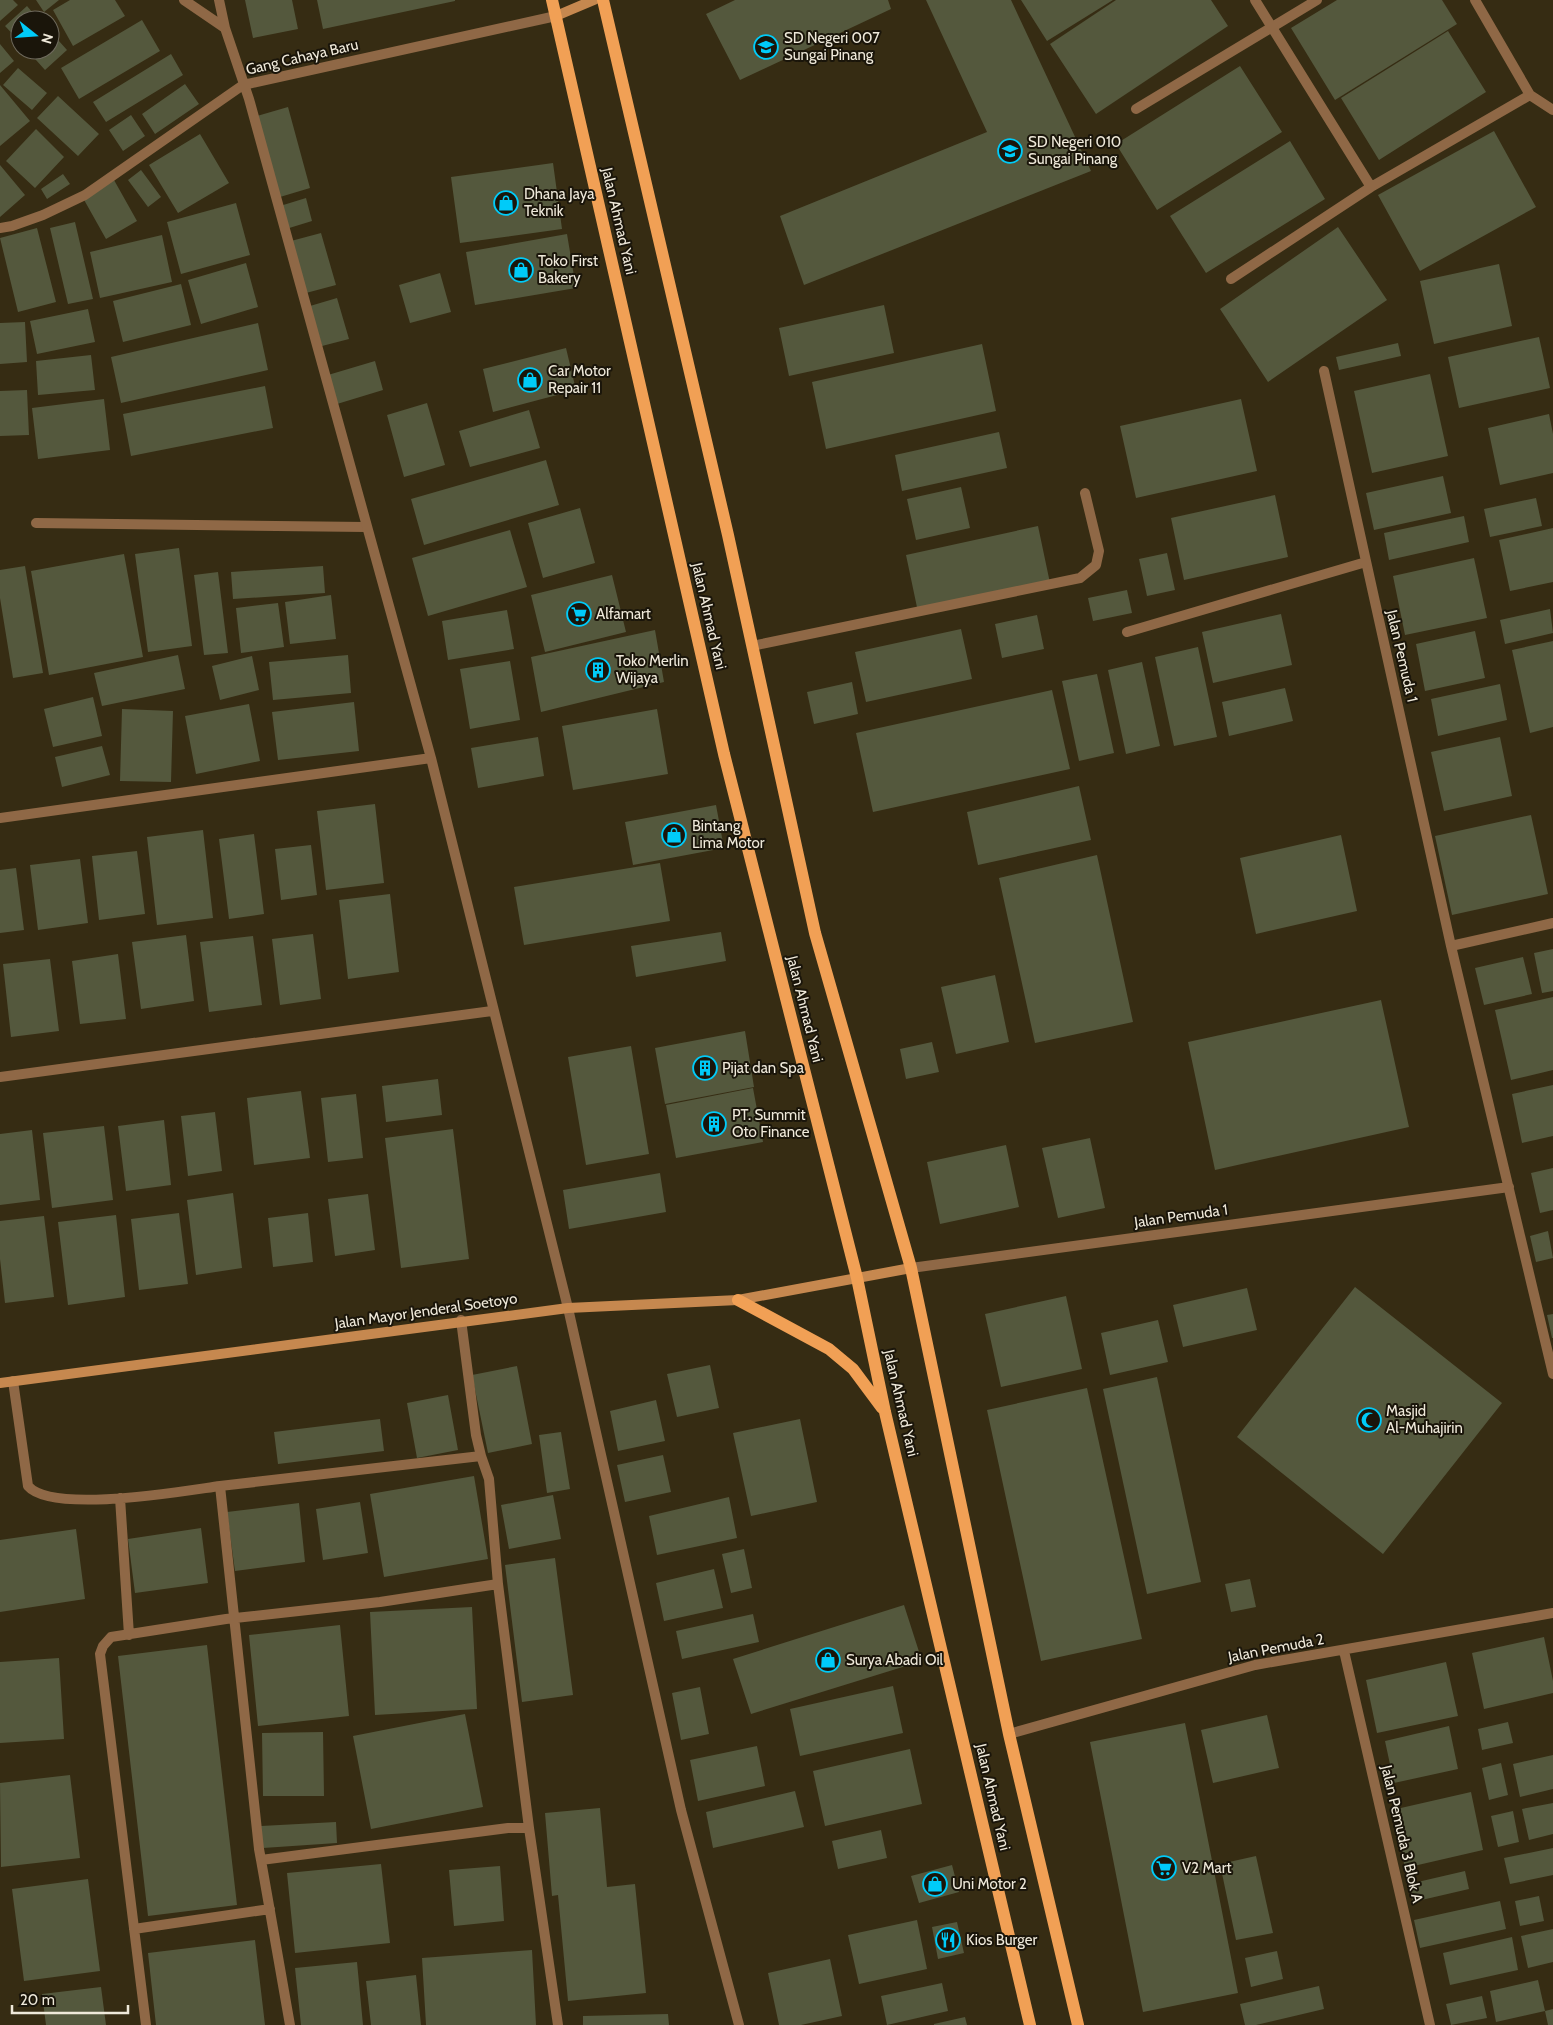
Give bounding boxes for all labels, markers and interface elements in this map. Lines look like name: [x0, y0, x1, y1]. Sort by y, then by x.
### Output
north arrow: [10, 10, 60, 60]
place label: SD Negeri 007 Sungai Pinang: [784, 29, 880, 64]
text: N: [37, 31, 57, 46]
school or university icon: SD Negeri 007 Sungai Pinang: [753, 34, 779, 60]
street label: Gang Cahaya Baru: [244, 35, 360, 79]
place label: SD Negeri 010 Sungai Pinang: [1028, 133, 1121, 168]
school or university icon: SD Negeri 010 Sungai Pinang: [997, 138, 1023, 164]
street label: Jalan Ahmad Yani: [598, 165, 640, 276]
place label: Dhana Jaya Teknik: [524, 185, 595, 220]
shop icon: Dhana Jaya Teknik: [493, 190, 519, 216]
place label: Toko First Bakery: [538, 252, 598, 287]
shop icon: Toko First Bakery: [508, 257, 534, 283]
place label: Car Motor Repair 11: [548, 362, 611, 397]
shop icon: Car Motor Repair 11: [517, 367, 543, 393]
street label: Jalan Ahmad Yani: [688, 560, 730, 671]
supermarket icon: Alfamart: [566, 601, 592, 627]
place label: Alfamart: [596, 605, 651, 623]
street label: Jalan Pemuda 1: [1382, 607, 1421, 704]
place label: Toko Merlin Wijaya: [616, 652, 689, 687]
building icon: Toko Merlin Wijaya: [585, 657, 611, 683]
place label: Bintang Lima Motor: [692, 817, 765, 852]
shop icon: Bintang Lima Motor: [661, 822, 687, 848]
street label: Jalan Ahmad Yani: [783, 953, 827, 1064]
building icon: Pijat dan Spa: [692, 1055, 718, 1081]
place label: Pijat dan Spa: [722, 1059, 805, 1077]
place label: PT. Summit Oto Finance: [732, 1106, 810, 1141]
building icon: PT. Summit Oto Finance: [701, 1111, 727, 1137]
street label: Jalan Pemuda 1: [1132, 1201, 1229, 1232]
street label: Jalan Mayor Jenderal Soetoyo: [333, 1289, 518, 1333]
street label: Jalan Ahmad Yani: [880, 1347, 922, 1458]
place label: Masjid Al-Muhajirin: [1386, 1402, 1463, 1437]
mosque icon: Masjid Al-Muhajirin: [1356, 1407, 1382, 1433]
street label: Jalan Pemuda 2: [1226, 1630, 1326, 1666]
shop icon: Surya Abadi Oil: [815, 1647, 841, 1673]
place label: Surya Abadi Oil: [846, 1651, 944, 1669]
street label: Jalan Ahmad Yani: [972, 1741, 1014, 1852]
street label: Jalan Pemuda 3 Blok A: [1377, 1762, 1427, 1905]
supermarket icon: V2 Mart: [1151, 1855, 1177, 1881]
place label: V2 Mart: [1182, 1859, 1231, 1877]
shop icon: Uni Motor 2: [922, 1871, 948, 1897]
place label: Uni Motor 2: [952, 1875, 1027, 1893]
restaurant icon: Kios Burger: [935, 1927, 961, 1953]
place label: Kios Burger: [966, 1931, 1037, 1949]
scale bar: [12, 1982, 129, 2014]
text: 20 m: [20, 1991, 55, 2009]

